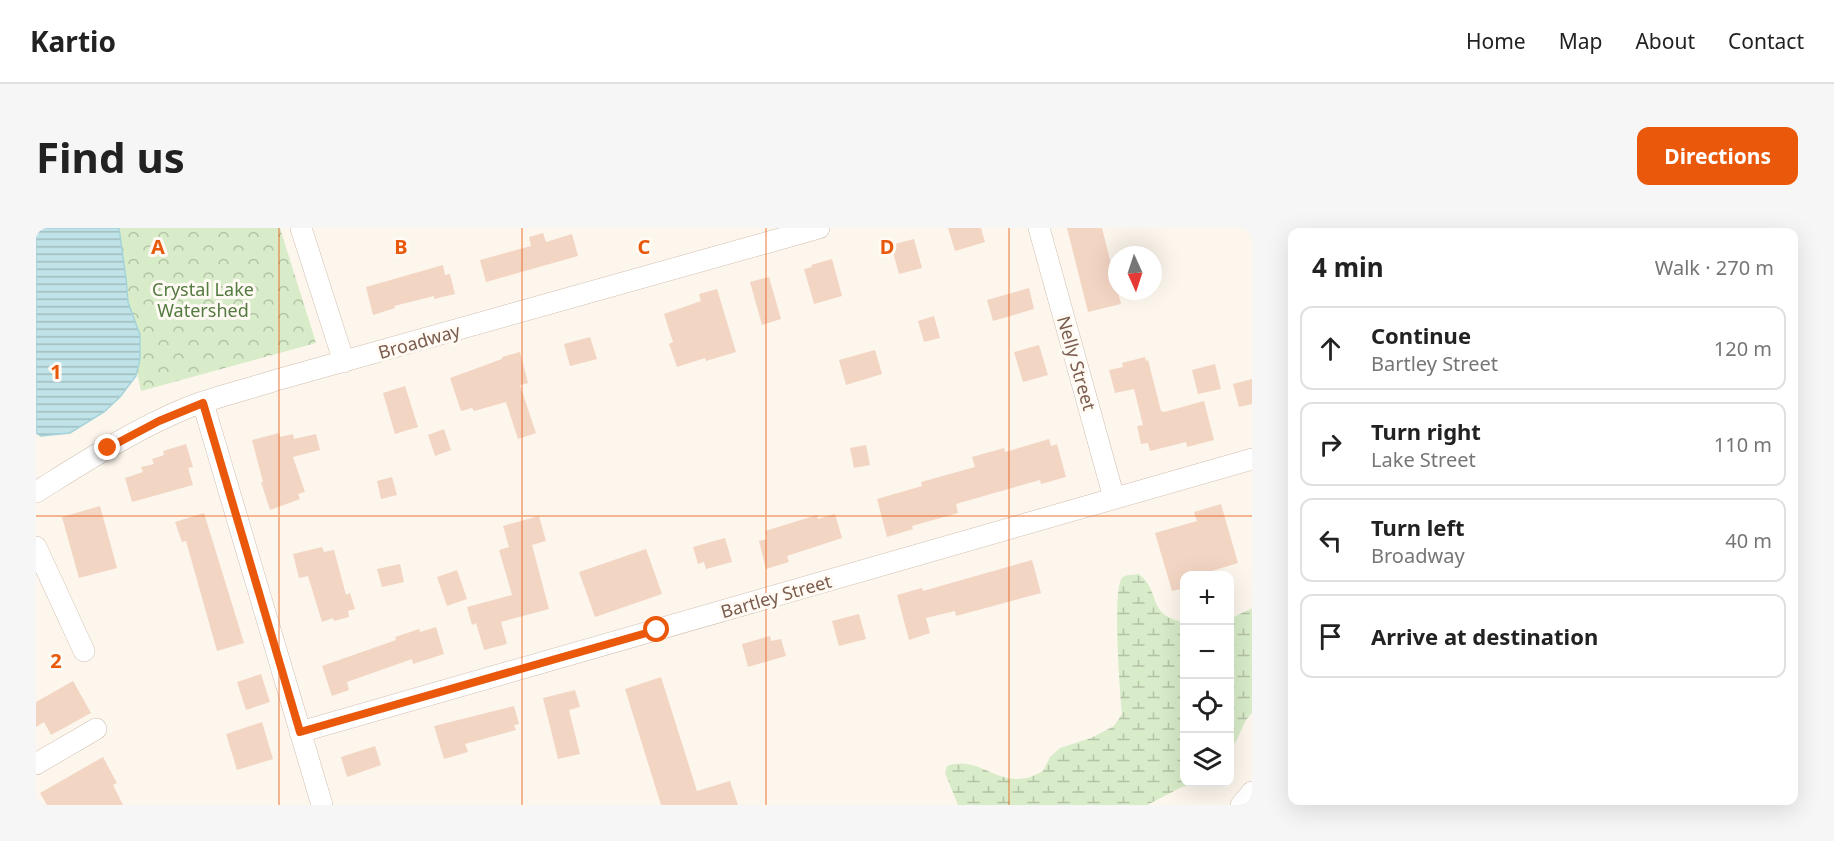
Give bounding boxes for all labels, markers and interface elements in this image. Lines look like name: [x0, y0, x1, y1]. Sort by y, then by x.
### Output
text: Kartio: [30, 22, 116, 60]
text: Home: [1466, 27, 1526, 55]
text: Map: [1559, 27, 1602, 55]
text: About: [1635, 27, 1695, 55]
text: Contact: [1728, 27, 1804, 55]
button: Directions: [1637, 127, 1798, 185]
text: Find us: [36, 128, 185, 185]
text: A: [151, 233, 165, 260]
text: B: [394, 233, 408, 260]
text: C: [638, 233, 651, 260]
text: D: [880, 233, 894, 260]
north arrow: [1108, 246, 1162, 300]
text: 4 min: [1312, 249, 1384, 285]
text: Walk · 270 m: [1655, 254, 1774, 281]
park label: Crystal Lake Watershed: [152, 277, 254, 322]
street label: Nelly Street: [1052, 313, 1102, 414]
street label: Broadway: [375, 318, 464, 364]
text: Continue: [1371, 320, 1471, 350]
icon: ahead: [1314, 332, 1347, 365]
text: 120 m: [1714, 335, 1772, 362]
text: Bartley Street: [1371, 350, 1498, 377]
text: 1: [50, 358, 62, 385]
text: Turn right: [1371, 416, 1481, 446]
icon: right: [1314, 428, 1347, 461]
text: 110 m: [1714, 431, 1772, 458]
route end: [94, 434, 120, 460]
text: Lake Street: [1371, 446, 1476, 473]
text: Turn left: [1371, 512, 1465, 542]
icon: left: [1314, 524, 1347, 557]
text: 40 m: [1725, 527, 1772, 554]
text: Broadway: [1371, 542, 1465, 569]
street label: Bartley Street: [718, 569, 835, 623]
map controls: [1180, 571, 1234, 787]
button: +: [1180, 571, 1234, 625]
route start: [643, 616, 669, 642]
icon: arrive: [1314, 620, 1347, 653]
text: Arrive at destination: [1371, 621, 1598, 651]
button: −: [1180, 625, 1234, 679]
text: 2: [50, 647, 62, 674]
button: locate: [1180, 679, 1234, 733]
button: layers: [1180, 733, 1234, 787]

